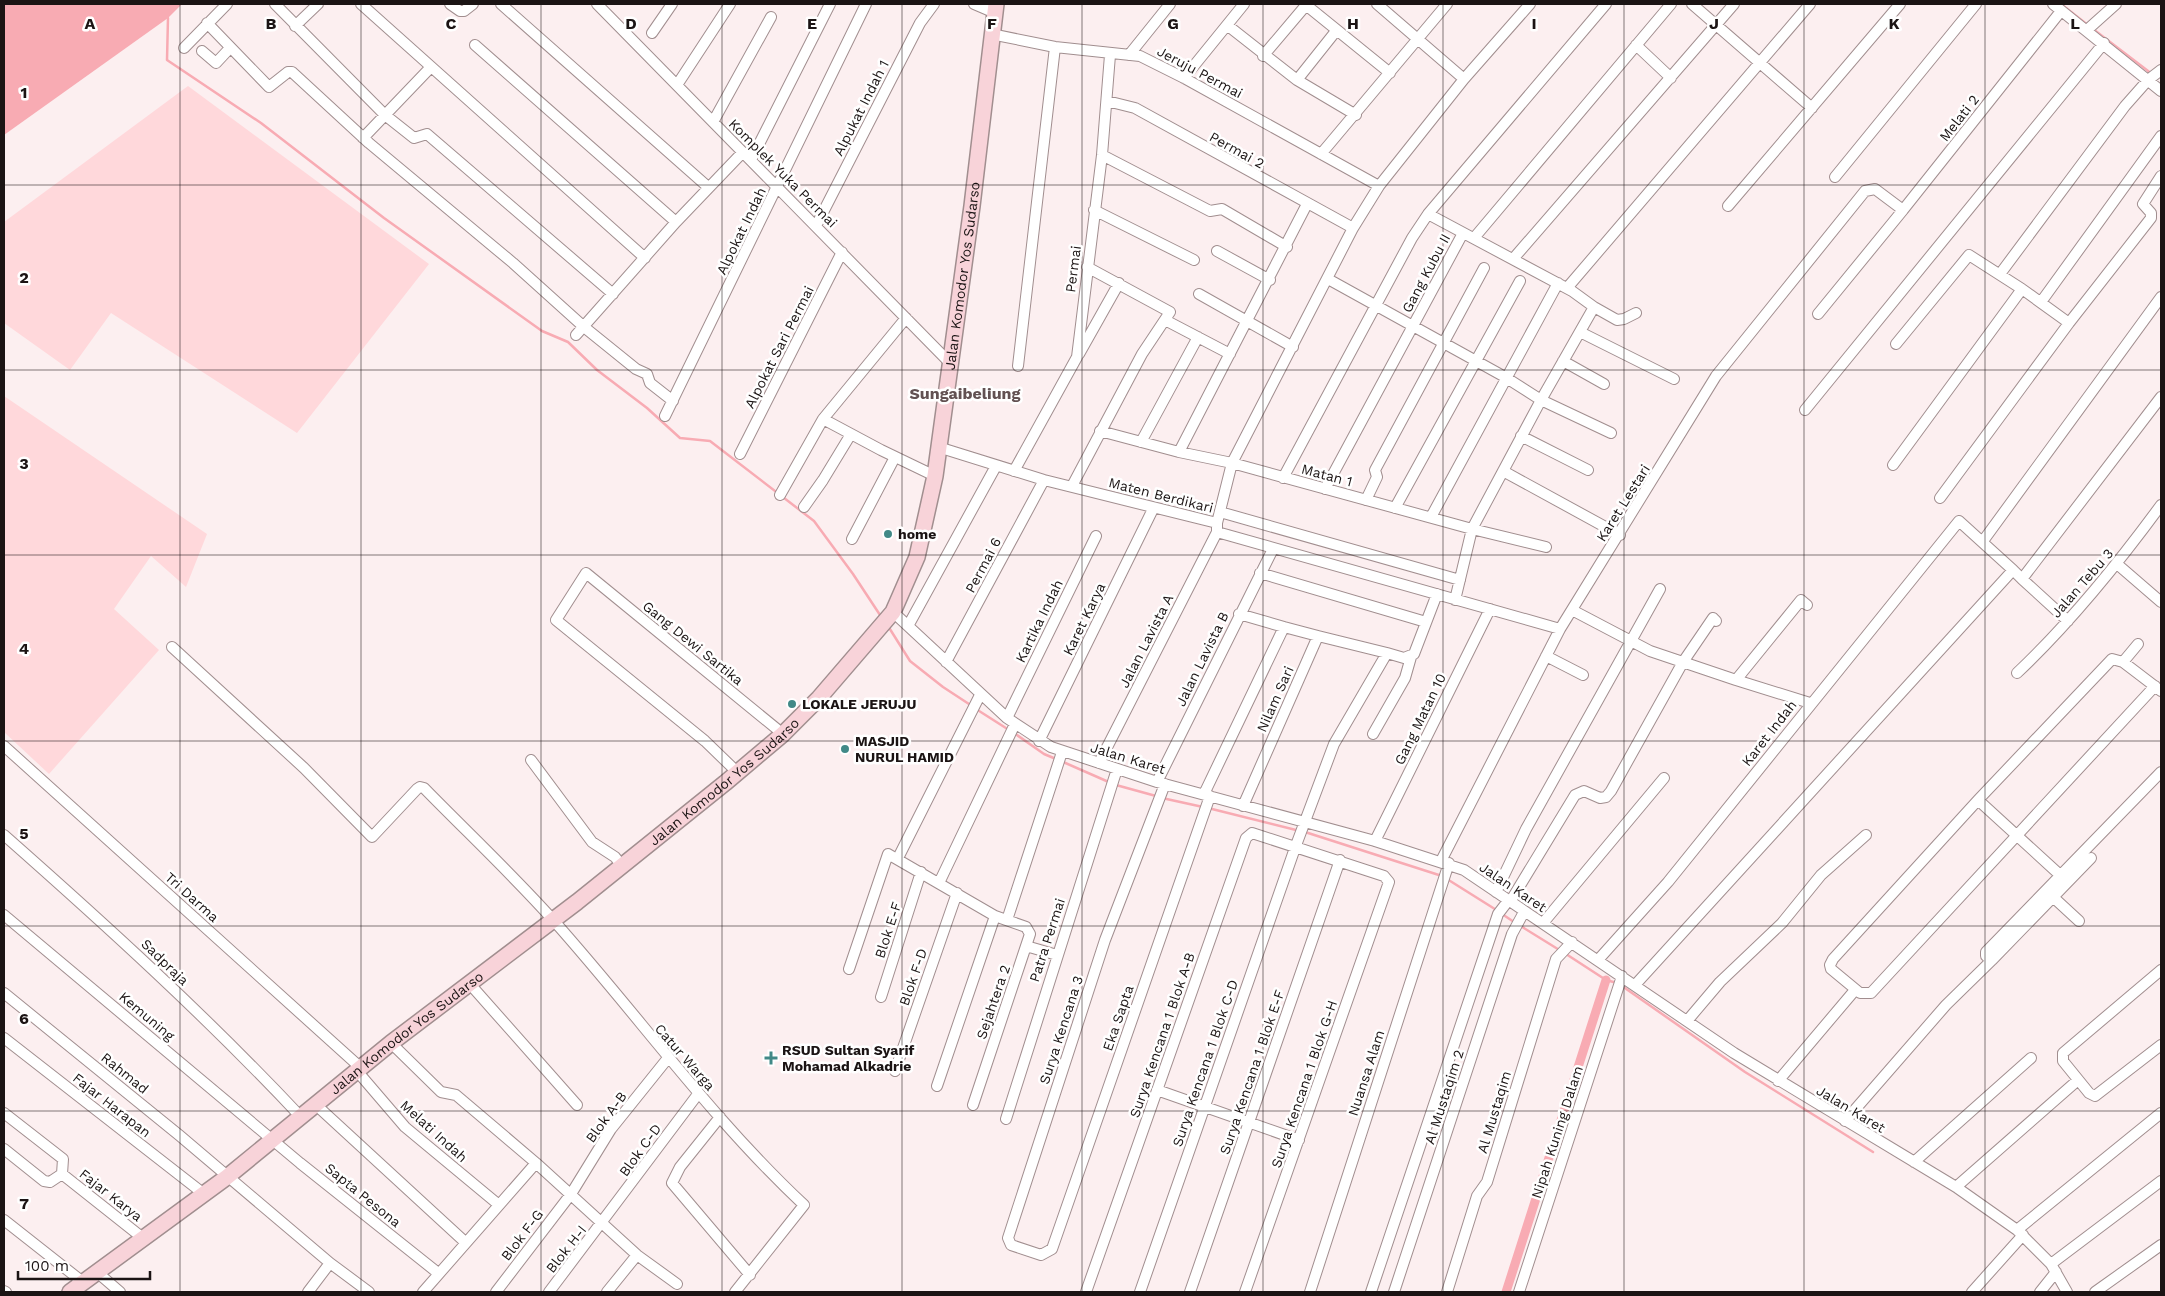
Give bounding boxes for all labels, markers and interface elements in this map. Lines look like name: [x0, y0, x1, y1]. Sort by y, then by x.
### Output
text: A: [85, 14, 96, 33]
text: B: [266, 14, 277, 33]
text: C: [446, 14, 457, 33]
text: D: [625, 14, 637, 33]
text: E: [807, 14, 817, 33]
text: F: [987, 14, 997, 33]
text: G: [1167, 14, 1179, 33]
text: H: [1347, 14, 1359, 33]
text: I: [1531, 14, 1537, 33]
text: J: [1709, 14, 1719, 33]
text: K: [1888, 14, 1900, 33]
text: L: [2070, 14, 2080, 33]
street label: Jeruju Permai: [1154, 43, 1246, 101]
street label: Alpukat Indah 1: [830, 58, 892, 158]
text: 1: [21, 83, 27, 102]
street label: Melati 2: [1936, 92, 1982, 144]
street label: Komplek Yuka Permai: [726, 116, 840, 230]
street label: Permai 2: [1207, 128, 1267, 172]
street label: Jalan Komodor Yos Sudarso: [942, 181, 983, 371]
street label: Alpokat Indah: [713, 185, 769, 277]
street label: Gang Kubu II: [1399, 231, 1453, 315]
street label: Permai: [1062, 245, 1084, 293]
text: 2: [19, 268, 29, 287]
street label: Alpokat Sari Permai: [741, 283, 817, 411]
district label: Sungaibeliung: [910, 384, 1021, 403]
text: 3: [19, 454, 29, 473]
street label: Matan 1: [1300, 461, 1354, 489]
street label: Karet Lestari: [1593, 462, 1653, 544]
street label: Maten Berdikari: [1107, 474, 1215, 516]
place label: home: [898, 526, 936, 542]
marker: home: [882, 528, 894, 540]
street label: Permai 6: [962, 535, 1004, 595]
street label: Jalan Tebu 3: [2048, 545, 2116, 621]
street label: Kartika Indah: [1012, 577, 1066, 665]
street label: Karet Karya: [1060, 580, 1108, 658]
street label: Jalan Lavista A: [1116, 592, 1176, 690]
street label: Gang Dewi Sartika: [640, 598, 746, 688]
street label: Jalan Lavista B: [1172, 609, 1232, 709]
text: 4: [19, 639, 29, 658]
street label: Nilam Sari: [1253, 664, 1297, 734]
street label: Gang Matan 10: [1391, 671, 1449, 767]
place label: LOKALE JERUJU: [802, 696, 916, 712]
street label: Karet Indah: [1738, 697, 1800, 769]
marker: LOKALE JERUJU: [786, 698, 798, 710]
street label: Jalan Komodor Yos Sudarso: [646, 715, 802, 849]
place label: MASJID NURUL HAMID: [855, 733, 954, 765]
street label: Jalan Karet: [1089, 739, 1167, 777]
marker: MASJID NURUL HAMID: [839, 743, 851, 755]
text: 5: [19, 824, 29, 843]
street label: Jalan Karet: [1476, 859, 1550, 915]
street label: Tri Darma: [162, 869, 222, 925]
street label: Patra Permai: [1026, 896, 1068, 984]
street label: Blok E-F: [871, 900, 905, 960]
street label: Sadpraja: [138, 936, 192, 988]
street label: Blok F-D: [896, 946, 930, 1008]
street label: Surya Kencana 1 Blok A-B: [1126, 950, 1198, 1120]
street label: Sejahtera 2: [973, 963, 1013, 1041]
street label: Jalan Komodor Yos Sudarso: [327, 968, 486, 1098]
street label: Surya Kencana 3: [1036, 974, 1086, 1086]
street label: Surya Kencana 1 Blok C-D: [1169, 977, 1241, 1149]
street label: Eka Sapta: [1099, 983, 1137, 1053]
street label: Kemuning: [116, 988, 178, 1044]
street label: Surya Kencana 1 Blok E-F: [1216, 988, 1288, 1156]
street label: Surya Kencana 1 Blok G-H: [1268, 998, 1340, 1170]
text: 6: [19, 1009, 29, 1028]
street label: Catur Warga: [652, 1020, 718, 1094]
street label: Nuansa Alam: [1345, 1028, 1387, 1118]
place label: RSUD Sultan Syarif Mohamad Alkadrie: [782, 1042, 915, 1074]
street label: Al Mustaqim 2: [1421, 1048, 1467, 1146]
street label: Rahmad: [98, 1049, 152, 1097]
marker: RSUD Sultan Syarif Mohamad Alkadrie: [764, 1051, 778, 1065]
street label: Nipah Kuning Dalam: [1528, 1064, 1586, 1200]
street label: Al Mustaqim: [1474, 1069, 1514, 1155]
street label: Fajar Harapan: [70, 1070, 154, 1140]
street label: Jalan Karet: [1814, 1082, 1888, 1136]
street label: Blok A-B: [582, 1088, 630, 1146]
street label: Melati Indah: [397, 1097, 471, 1165]
street label: Blok C-D: [616, 1121, 664, 1179]
street label: Sapta Pesona: [322, 1160, 404, 1230]
street label: Fajar Karya: [76, 1166, 146, 1224]
text: 7: [19, 1194, 29, 1213]
street label: Blok F-G: [498, 1206, 546, 1264]
street label: Blok H-I: [543, 1222, 589, 1276]
scale bar: [18, 1248, 150, 1280]
text: 100 m: [25, 1257, 69, 1275]

